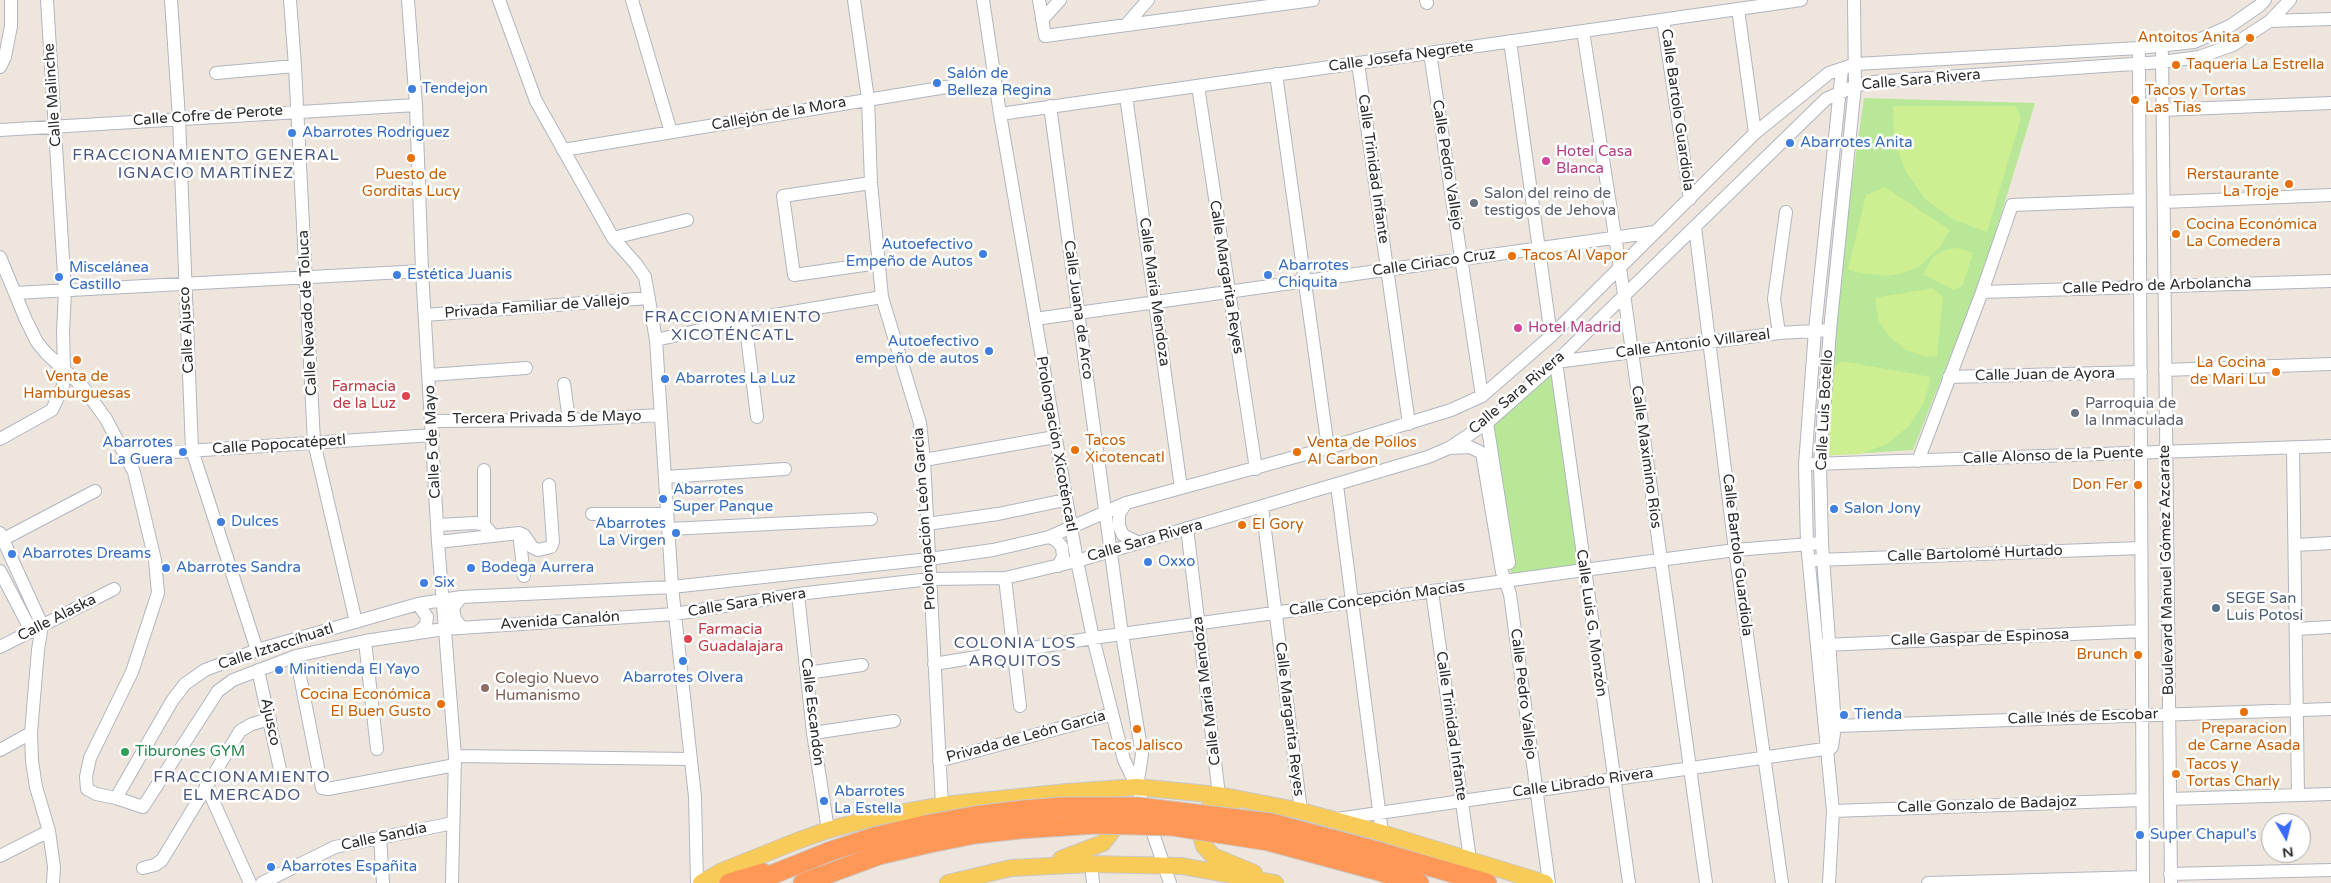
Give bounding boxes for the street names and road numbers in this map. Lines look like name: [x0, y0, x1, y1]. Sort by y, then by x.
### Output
street label: Calle Bartolo Guardiola: [1657, 28, 1697, 192]
street label: Calle Josefa Negrete: [1327, 38, 1475, 76]
street label: Calle Malinche: [40, 43, 66, 147]
street label: Calle Sara Rivera: [1861, 66, 1981, 94]
street label: Callejón de la Mora: [710, 93, 848, 135]
street label: Calle Trinidad Infante: [1354, 93, 1392, 245]
street label: Calle Pedro Vallejo: [1428, 98, 1466, 232]
street label: Calle Cofre de Perote: [132, 102, 284, 130]
street label: Calle Margarita Reyes: [1205, 199, 1247, 355]
street label: Calle María Mendoza: [1135, 217, 1173, 367]
street label: Calle Nevado de Toluca: [295, 230, 321, 396]
street label: Calle Juana de Arco: [1059, 239, 1097, 381]
street label: Calle Ciriaco Cruz: [1371, 245, 1497, 281]
street label: Calle Pedro de Arbolancha: [2062, 274, 2252, 298]
street label: Calle Ajusco: [176, 286, 198, 374]
street label: Privada Familiar de Vallejo: [444, 292, 630, 322]
street label: Calle Antonio Villareal: [1615, 326, 1771, 362]
street label: Calle Sara Rivera: [1465, 348, 1569, 438]
street label: Calle Luis Botello: [1813, 349, 1837, 471]
street label: Prolongación Xicoténcatl: [1032, 355, 1080, 533]
street label: Calle Juan de Ayora: [1975, 365, 2115, 385]
street label: Calle 5 de Mayo: [421, 385, 445, 499]
street label: Calle Maximino Ríos: [1627, 385, 1665, 529]
street label: Tercera Privada 5 de Mayo: [452, 407, 642, 429]
street label: Prolongación León García: [910, 427, 940, 611]
street label: Calle Popocatépetl: [212, 431, 346, 459]
street label: Calle Alonso de la Puente: [1962, 444, 2144, 468]
street label: Boulevard Manuel Gómez Azcarate: [2156, 445, 2178, 695]
street label: Calle Bartolo Guardiola: [1718, 473, 1756, 637]
street label: Calle Sara Rivera: [1085, 516, 1205, 566]
street label: Calle Bartolomé Hurtado: [1887, 542, 2063, 566]
street label: Calle Luis G. Monzón: [1572, 548, 1610, 698]
street label: Calle Concepción Macías: [1288, 578, 1466, 620]
street label: Calle Sara Rivera: [687, 585, 807, 621]
street label: Calle Alaska: [15, 591, 99, 645]
street label: Avenida Canalón: [499, 608, 621, 634]
street label: Calle María Mendoza: [1189, 616, 1225, 766]
street label: Calle Iztaccíhuatl: [216, 620, 336, 674]
street label: Calle Gaspar de Espinosa: [1890, 626, 2070, 650]
street label: Calle Pedro Vallejo: [1506, 627, 1540, 761]
street label: Calle Margarita Reyes: [1271, 641, 1307, 797]
street label: Calle Trinidad Infante: [1432, 650, 1470, 802]
street label: Calle Escandón: [796, 657, 828, 767]
street label: Ajusco: [256, 697, 284, 747]
street label: Calle Inés de Escobar: [2007, 705, 2159, 729]
street label: Privada de León García: [944, 707, 1108, 767]
street label: Calle Librado Rivera: [1511, 764, 1655, 802]
street label: Calle Gonzalo de Badajoz: [1897, 793, 2077, 817]
street label: Calle Sandía: [340, 819, 428, 855]

